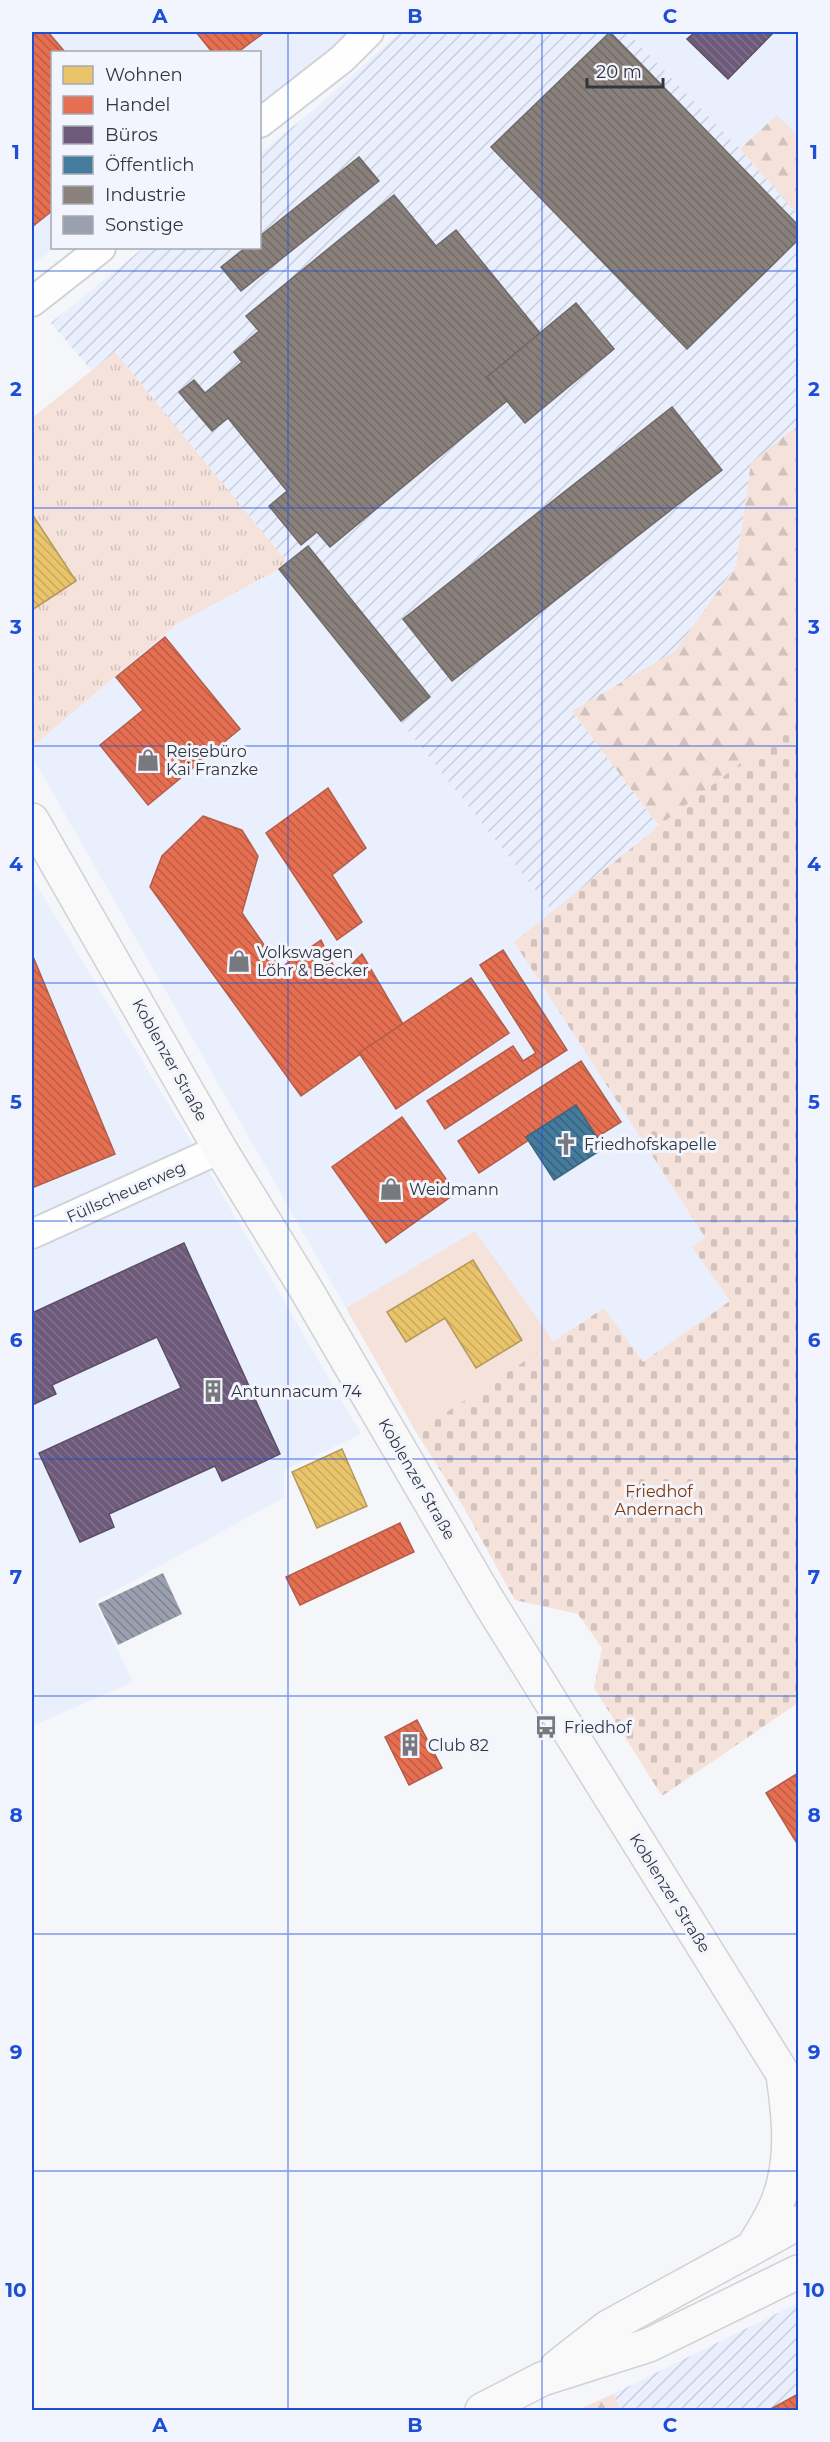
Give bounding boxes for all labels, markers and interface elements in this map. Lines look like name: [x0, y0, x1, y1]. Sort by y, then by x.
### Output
text: A: [151, 4, 168, 28]
text: B: [407, 4, 423, 28]
text: C: [663, 4, 678, 28]
legend: [51, 51, 261, 249]
scale bar: [587, 51, 664, 89]
text: 20 m: [596, 61, 642, 83]
text: Wohnen: [105, 64, 183, 86]
text: Handel: [105, 94, 170, 116]
text: Büros: [105, 124, 158, 146]
text: 1: [12, 140, 20, 164]
text: 1: [810, 140, 818, 164]
text: Öffentlich: [105, 154, 194, 176]
text: Industrie: [105, 184, 186, 206]
text: Sonstige: [105, 214, 184, 236]
text: 2: [10, 377, 22, 401]
text: 2: [808, 377, 820, 401]
text: 3: [9, 615, 22, 639]
text: 3: [807, 615, 820, 639]
place label: Reisebüro Kai Franzke: [166, 742, 258, 779]
shop icon: Reisebüro Kai Franzke: [135, 747, 161, 773]
text: 4: [9, 852, 23, 876]
text: 4: [807, 852, 821, 876]
place label: Volkswagen Löhr & Becker: [257, 943, 369, 980]
shop icon: Volkswagen Löhr & Becker: [226, 948, 252, 974]
street label: Koblenzer Straße: [129, 996, 211, 1124]
text: 5: [10, 1090, 22, 1114]
text: 5: [808, 1090, 820, 1114]
church icon: Friedhofskapelle: [553, 1131, 579, 1157]
place label: Friedhofskapelle: [584, 1135, 717, 1154]
street label: Füllscheuerweg: [64, 1157, 188, 1227]
shop icon: Weidmann: [378, 1176, 404, 1202]
place label: Weidmann: [409, 1180, 499, 1199]
text: 6: [10, 1328, 23, 1352]
text: 6: [808, 1328, 821, 1352]
building icon: Antunnacum 74: [200, 1378, 226, 1404]
place label: Antunnacum 74: [231, 1382, 362, 1401]
street label: Koblenzer Straße: [375, 1415, 459, 1543]
park label: Friedhof Andernach: [614, 1482, 704, 1519]
text: 7: [10, 1565, 22, 1589]
text: 7: [808, 1565, 820, 1589]
bus stop icon: Friedhof: [533, 1714, 559, 1740]
place label: Friedhof: [564, 1718, 632, 1737]
building icon: Club 82: [397, 1732, 423, 1758]
place label: Club 82: [428, 1736, 489, 1755]
text: 8: [9, 1803, 23, 1827]
text: 8: [807, 1803, 821, 1827]
street label: Koblenzer Straße: [626, 1830, 714, 1956]
text: 9: [10, 2040, 22, 2064]
text: 9: [808, 2040, 820, 2064]
text: 10: [5, 2278, 27, 2302]
text: 10: [803, 2278, 825, 2302]
text: A: [151, 2413, 168, 2437]
text: B: [407, 2413, 423, 2437]
text: C: [663, 2413, 678, 2437]

